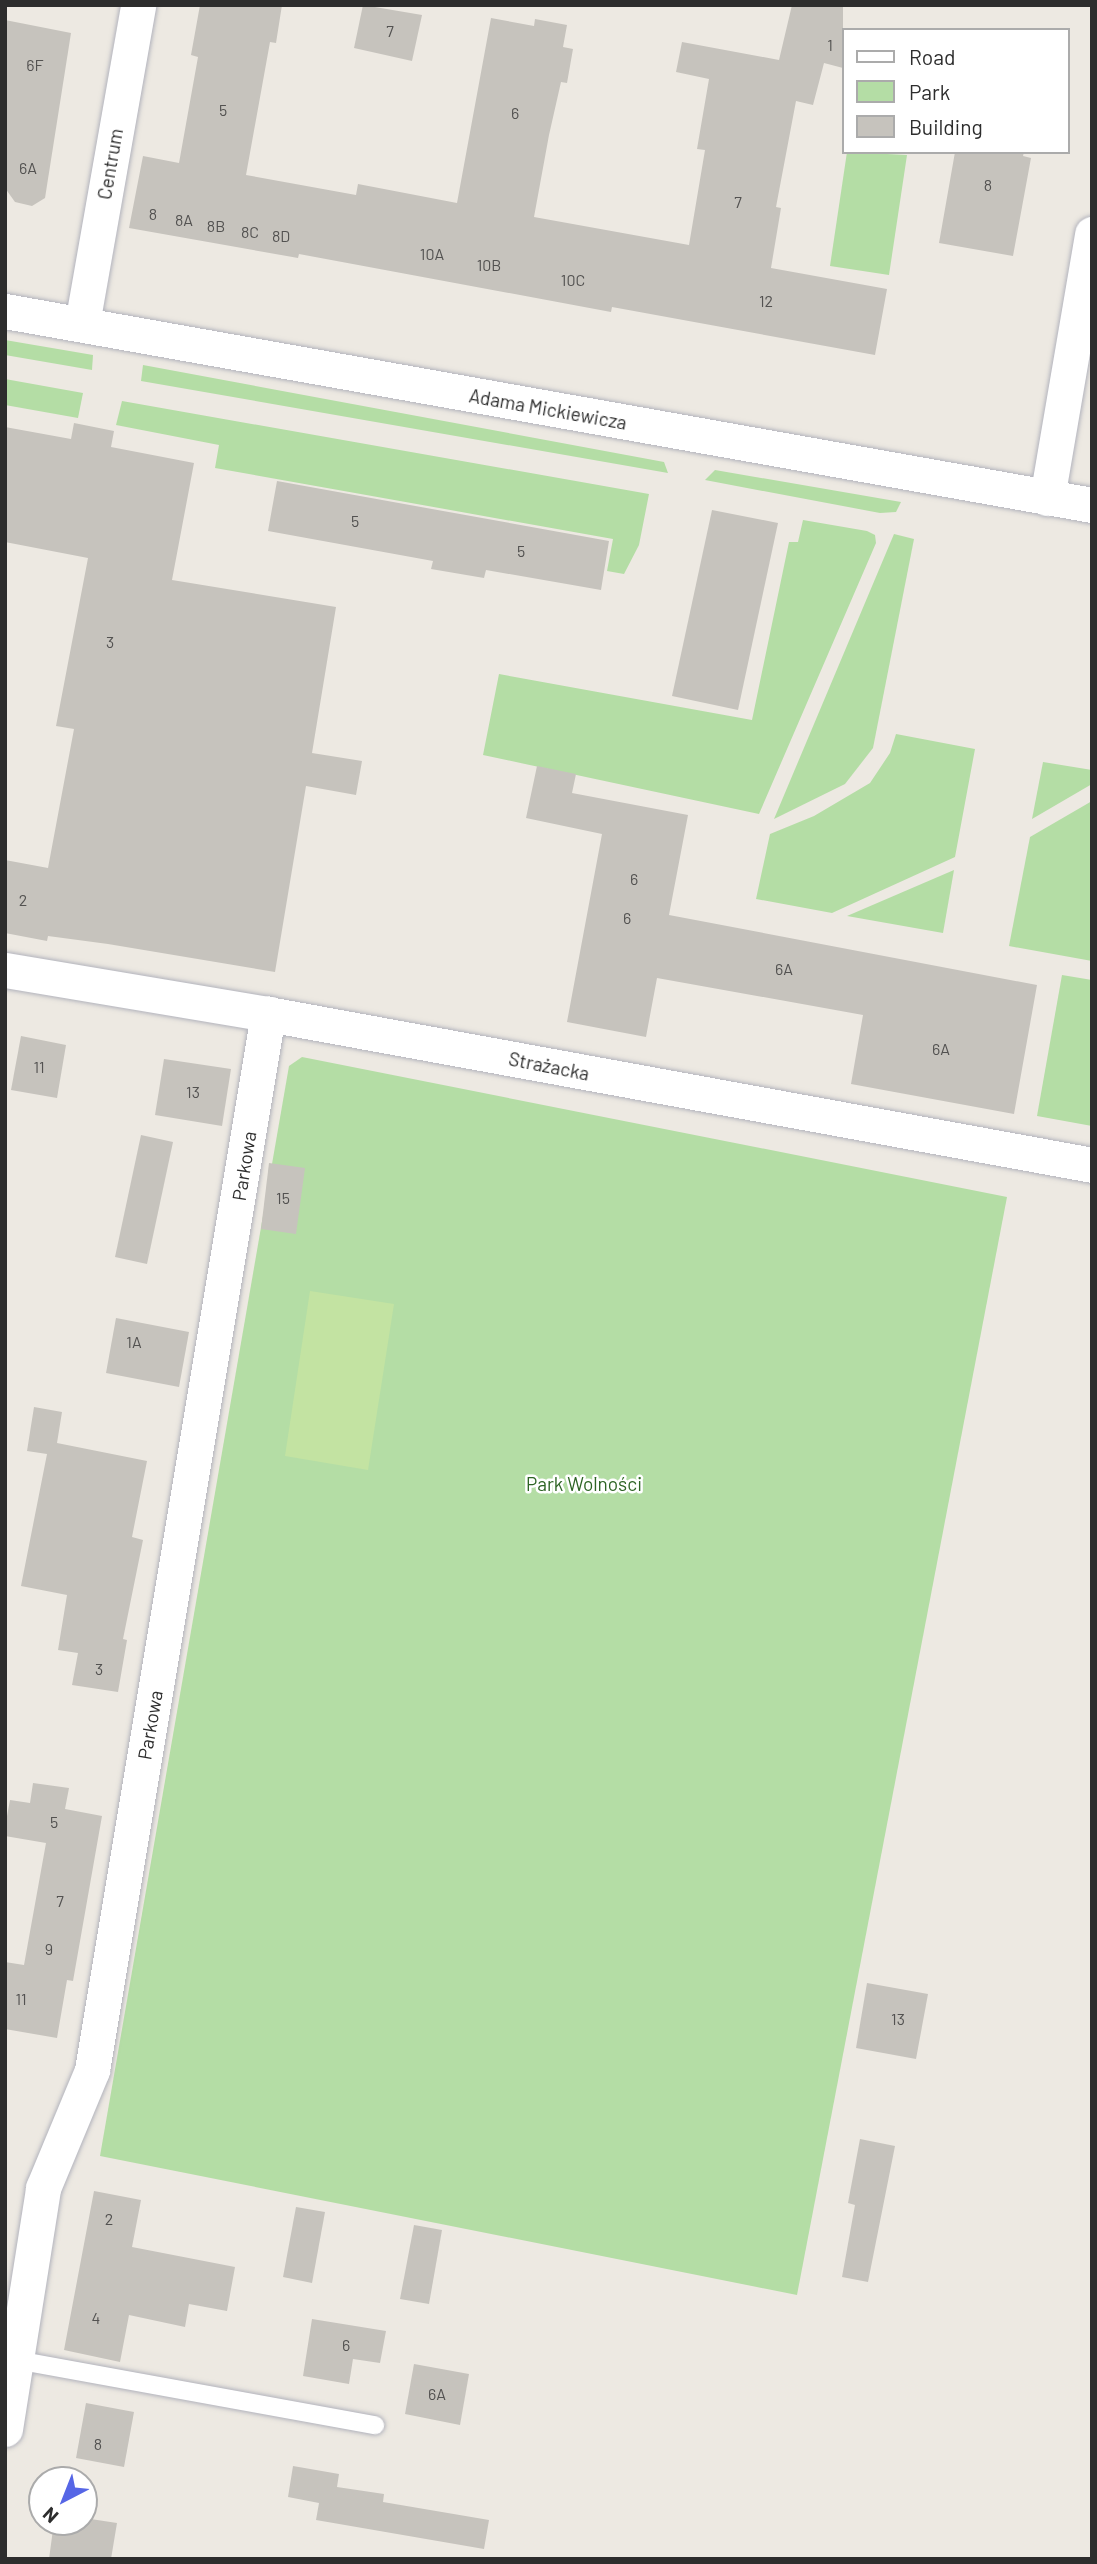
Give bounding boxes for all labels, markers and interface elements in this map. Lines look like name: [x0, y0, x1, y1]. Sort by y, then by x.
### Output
house number: 7: [386, 21, 394, 41]
legend: [842, 28, 1069, 154]
house number: 1: [827, 35, 833, 55]
text: Road: [909, 44, 955, 69]
house number: 6F: [26, 55, 44, 75]
text: Park: [909, 79, 950, 104]
house number: 5: [219, 100, 227, 120]
house number: 6: [511, 103, 519, 123]
text: Building: [909, 114, 983, 139]
street label: Centrum: [93, 127, 127, 201]
house number: 6A: [19, 158, 37, 178]
house number: 8: [984, 175, 992, 195]
house number: 7: [734, 192, 742, 212]
house number: 8: [149, 204, 157, 224]
house number: 8A: [175, 210, 193, 230]
house number: 8B: [207, 216, 225, 236]
house number: 8C: [241, 222, 259, 242]
house number: 8D: [272, 226, 290, 246]
house number: 10A: [420, 244, 444, 264]
house number: 10B: [477, 255, 501, 275]
house number: 10C: [561, 270, 585, 290]
house number: 12: [759, 291, 773, 311]
street label: Adama Mickiewicza: [467, 384, 629, 434]
house number: 5: [351, 511, 359, 531]
house number: 5: [517, 541, 525, 561]
house number: 3: [106, 632, 114, 652]
house number: 6: [630, 869, 638, 889]
house number: 2: [19, 890, 27, 910]
house number: 6: [623, 908, 631, 928]
house number: 6A: [775, 959, 793, 979]
house number: 6A: [932, 1039, 950, 1059]
street label: Strażacka: [507, 1047, 591, 1085]
house number: 11: [33, 1057, 45, 1077]
house number: 13: [186, 1082, 200, 1102]
street label: Parkowa: [227, 1130, 261, 1202]
house number: 15: [276, 1188, 290, 1208]
house number: 1A: [126, 1332, 142, 1352]
park label: Park Wolności: [526, 1473, 642, 1495]
house number: 3: [95, 1659, 103, 1679]
street label: Parkowa: [133, 1688, 167, 1762]
house number: 5: [50, 1812, 58, 1832]
house number: 7: [56, 1891, 64, 1911]
house number: 9: [45, 1939, 53, 1959]
house number: 11: [15, 1989, 27, 2009]
house number: 13: [891, 2009, 905, 2029]
house number: 2: [105, 2209, 113, 2229]
house number: 4: [92, 2308, 100, 2328]
house number: 6: [342, 2335, 350, 2355]
house number: 6A: [428, 2384, 446, 2404]
house number: 8: [94, 2434, 102, 2454]
north arrow: [28, 2466, 98, 2536]
text: N: [38, 2503, 62, 2528]

